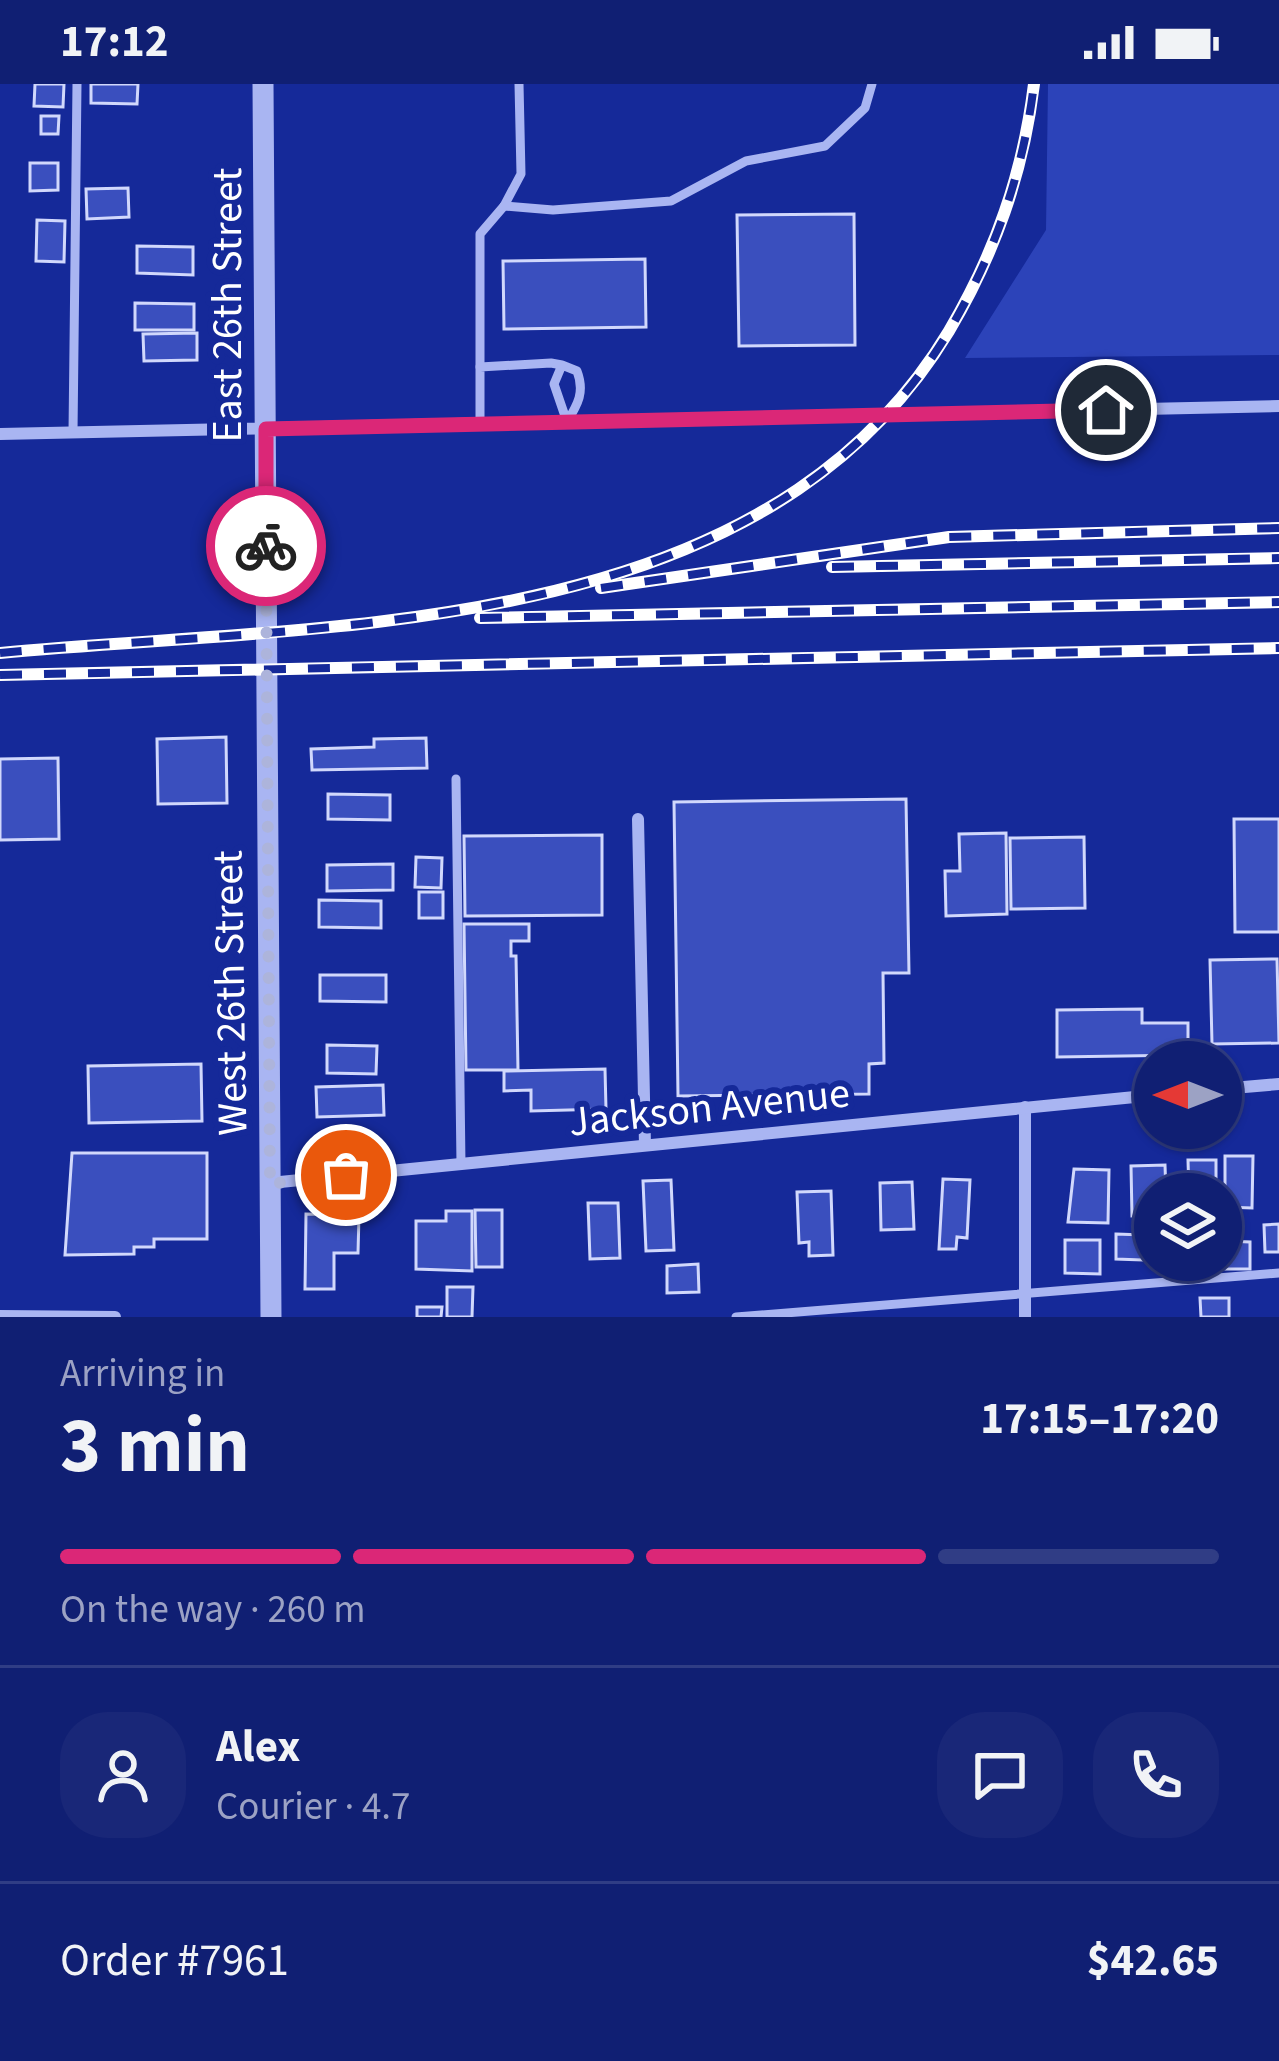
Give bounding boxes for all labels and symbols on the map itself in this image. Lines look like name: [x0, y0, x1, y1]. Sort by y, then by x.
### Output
street label: East 26th Street: [198, 167, 258, 443]
pin: [1055, 359, 1157, 461]
courier: [206, 486, 326, 606]
street label: West 26th Street: [199, 850, 263, 1136]
north arrow: [1134, 1041, 1242, 1149]
street label: Jackson Avenue: [566, 1063, 853, 1153]
pin: [295, 1124, 397, 1226]

